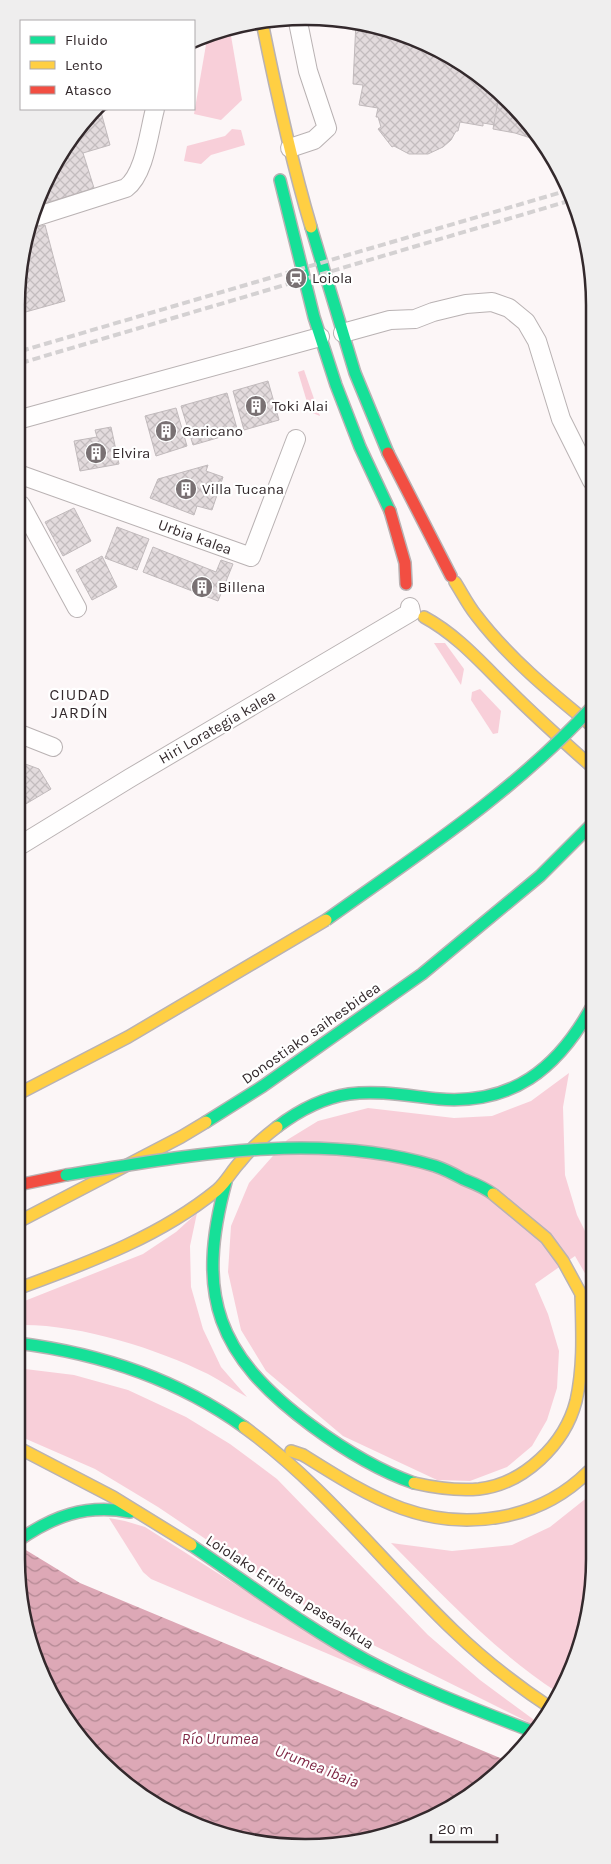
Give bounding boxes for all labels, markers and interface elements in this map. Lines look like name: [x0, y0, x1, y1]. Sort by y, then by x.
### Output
legend: [20, 20, 195, 110]
text: Fluido: [65, 31, 108, 49]
text: Lento: [65, 56, 103, 74]
text: Atasco: [65, 81, 111, 99]
station icon: Loiola: [284, 266, 308, 290]
place label: Loiola: [312, 269, 352, 287]
building icon: Toki Alai: [244, 394, 268, 418]
place label: Toki Alai: [272, 397, 329, 415]
building icon: Garicano: [154, 419, 178, 443]
place label: Garicano: [182, 422, 243, 440]
building icon: Elvira: [84, 441, 108, 465]
place label: Elvira: [112, 444, 150, 462]
building icon: Villa Tucana: [174, 477, 198, 501]
place label: Villa Tucana: [202, 480, 284, 498]
street label: Urbia kalea: [156, 515, 234, 559]
building icon: Billena: [190, 575, 214, 599]
place label: Billena: [218, 578, 265, 596]
district label: CIUDAD JARDÍN: [49, 685, 111, 722]
street label: Hiri Lorategia kalea: [155, 686, 279, 768]
street label: Donostiako saihesbidea: [238, 978, 384, 1088]
street label: Loiolako Erribera pasealekua: [203, 1531, 377, 1653]
water label: Río Urumea: [182, 1729, 258, 1748]
water label: Urumea ibaia: [272, 1740, 362, 1792]
scale bar: [431, 1812, 497, 1844]
text: 20 m: [438, 1820, 473, 1838]

